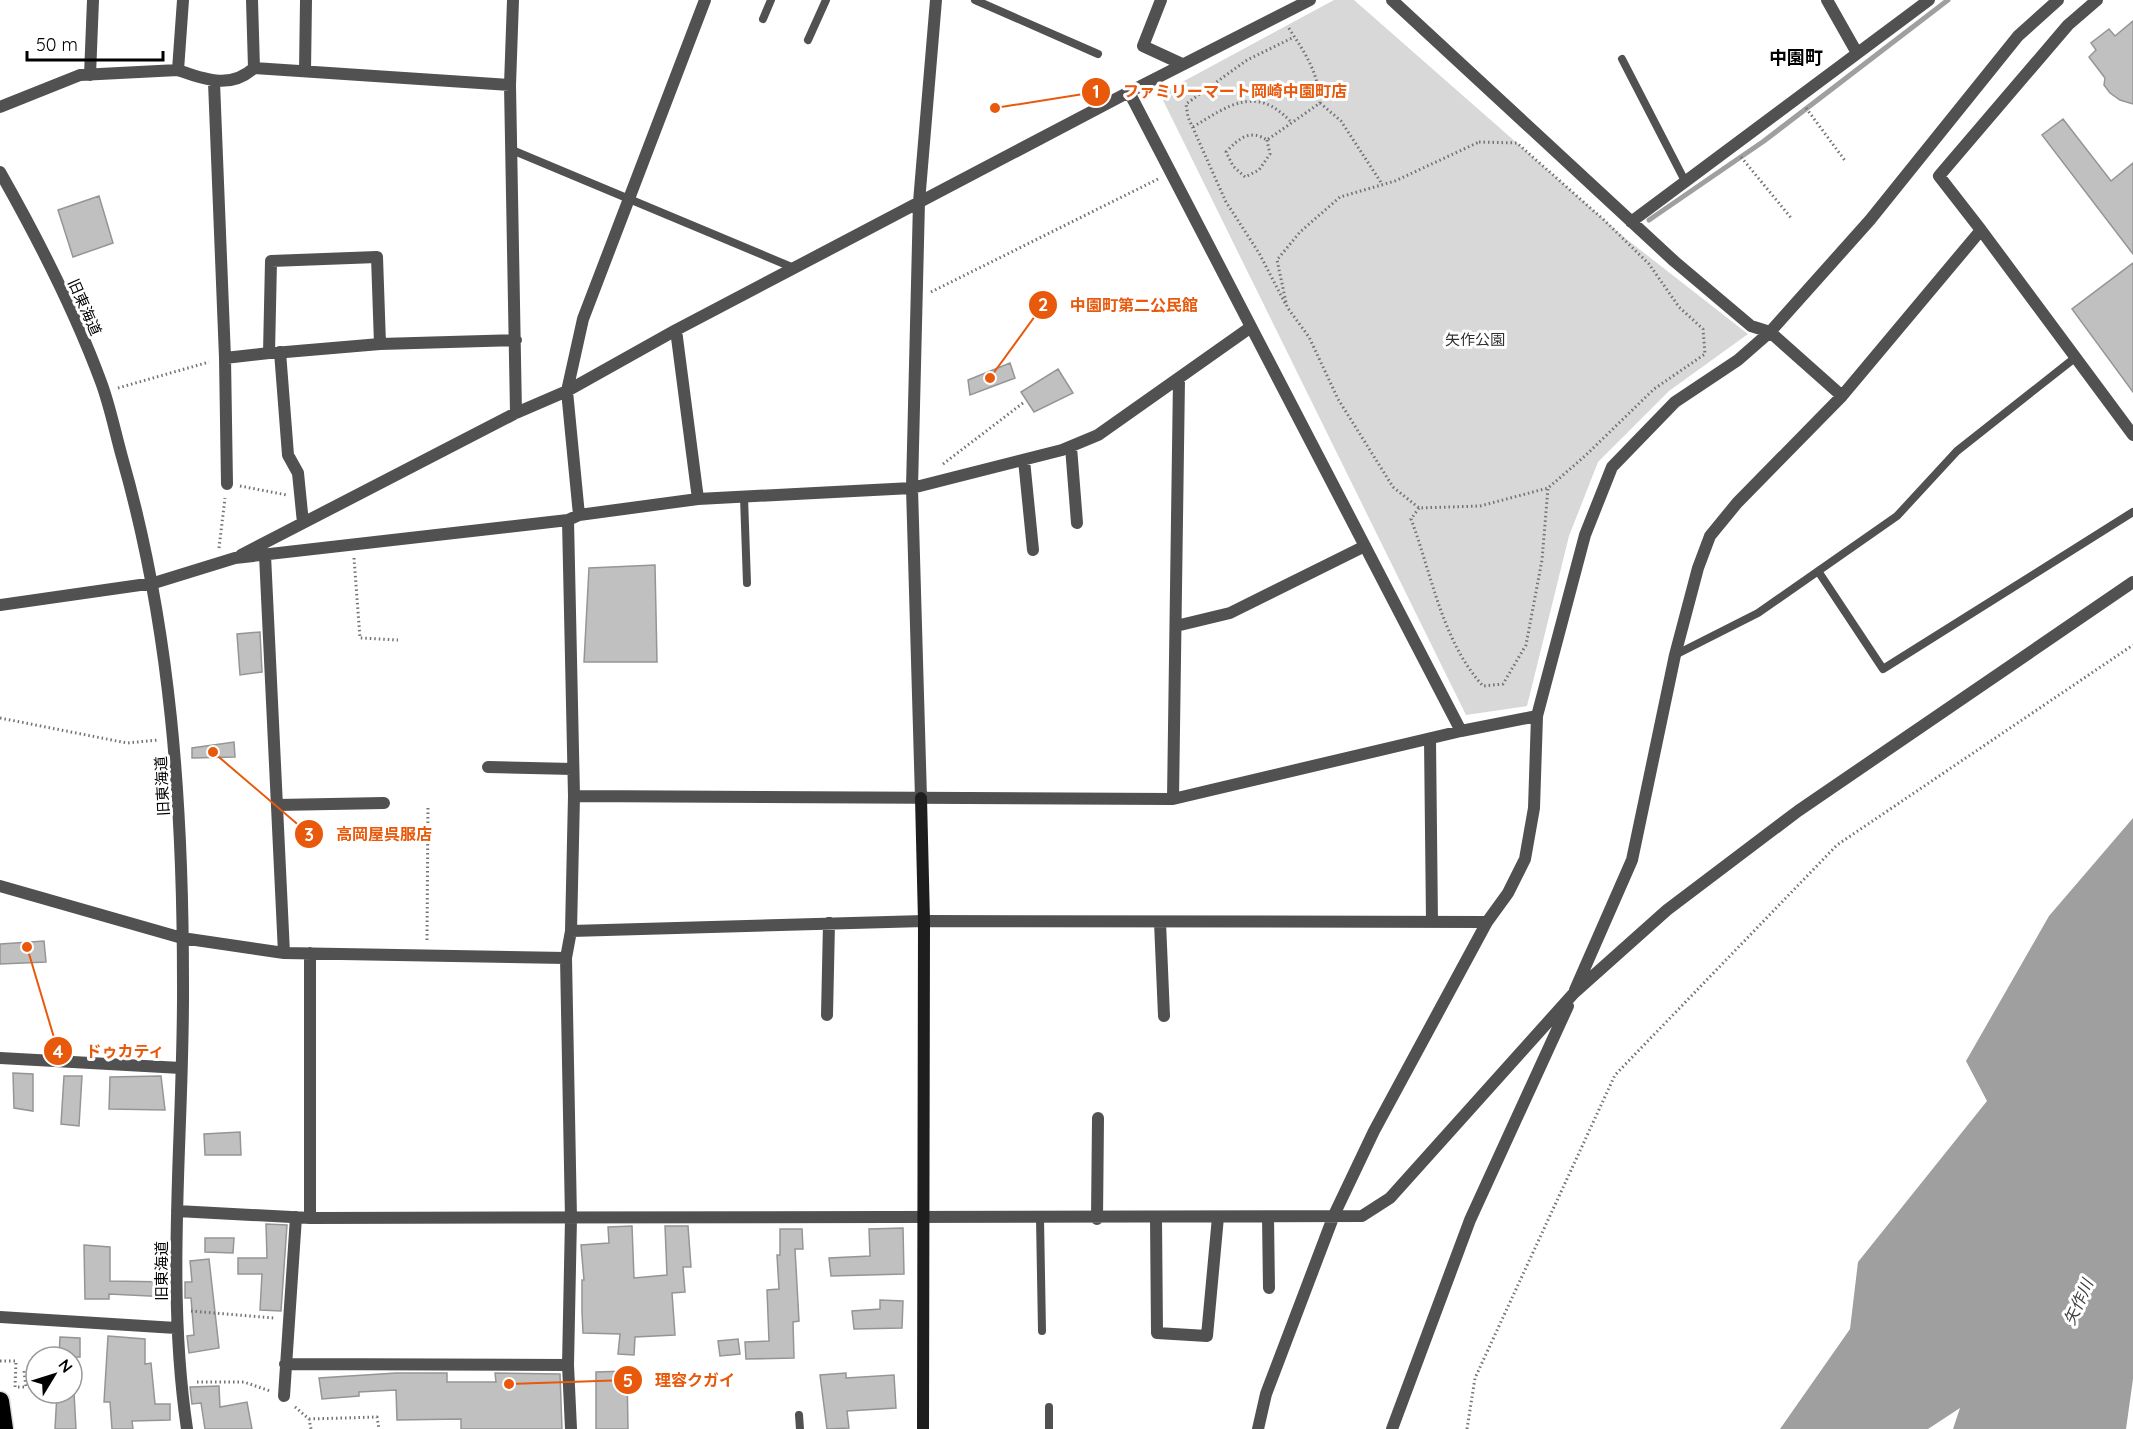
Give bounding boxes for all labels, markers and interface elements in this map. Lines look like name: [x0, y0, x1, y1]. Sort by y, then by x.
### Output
scale bar: [27, 24, 164, 62]
text: 50 m: [36, 33, 78, 56]
district label: 中園町: [1769, 46, 1823, 69]
callout: ファミリーマート岡崎中園町店: [1081, 75, 1359, 109]
text: 1: [1092, 80, 1100, 103]
text: ファミリーマート岡崎中園町店: [1123, 81, 1347, 101]
street label: 旧東海道: [64, 276, 106, 338]
callout: 中園町第二公民館: [1028, 288, 1210, 322]
text: 2: [1038, 293, 1048, 316]
text: 中園町第二公民館: [1070, 295, 1198, 315]
park label: 矢作公園: [1445, 330, 1505, 349]
street label: 旧東海道: [151, 756, 173, 816]
callout: 高岡屋呉服店: [294, 817, 444, 851]
text: 3: [304, 823, 314, 846]
text: 高岡屋呉服店: [336, 824, 432, 844]
callout: ドゥカティ: [43, 1034, 177, 1068]
text: 4: [53, 1040, 64, 1063]
text: ドゥカティ: [85, 1041, 165, 1061]
street label: 旧東海道: [152, 1241, 171, 1301]
water label: 矢作川: [2059, 1274, 2098, 1328]
north arrow: [24, 1345, 84, 1405]
text: N: [54, 1355, 77, 1377]
callout: 理容クガイ: [613, 1363, 747, 1397]
text: 5: [623, 1369, 633, 1392]
text: 理容クガイ: [655, 1370, 735, 1390]

